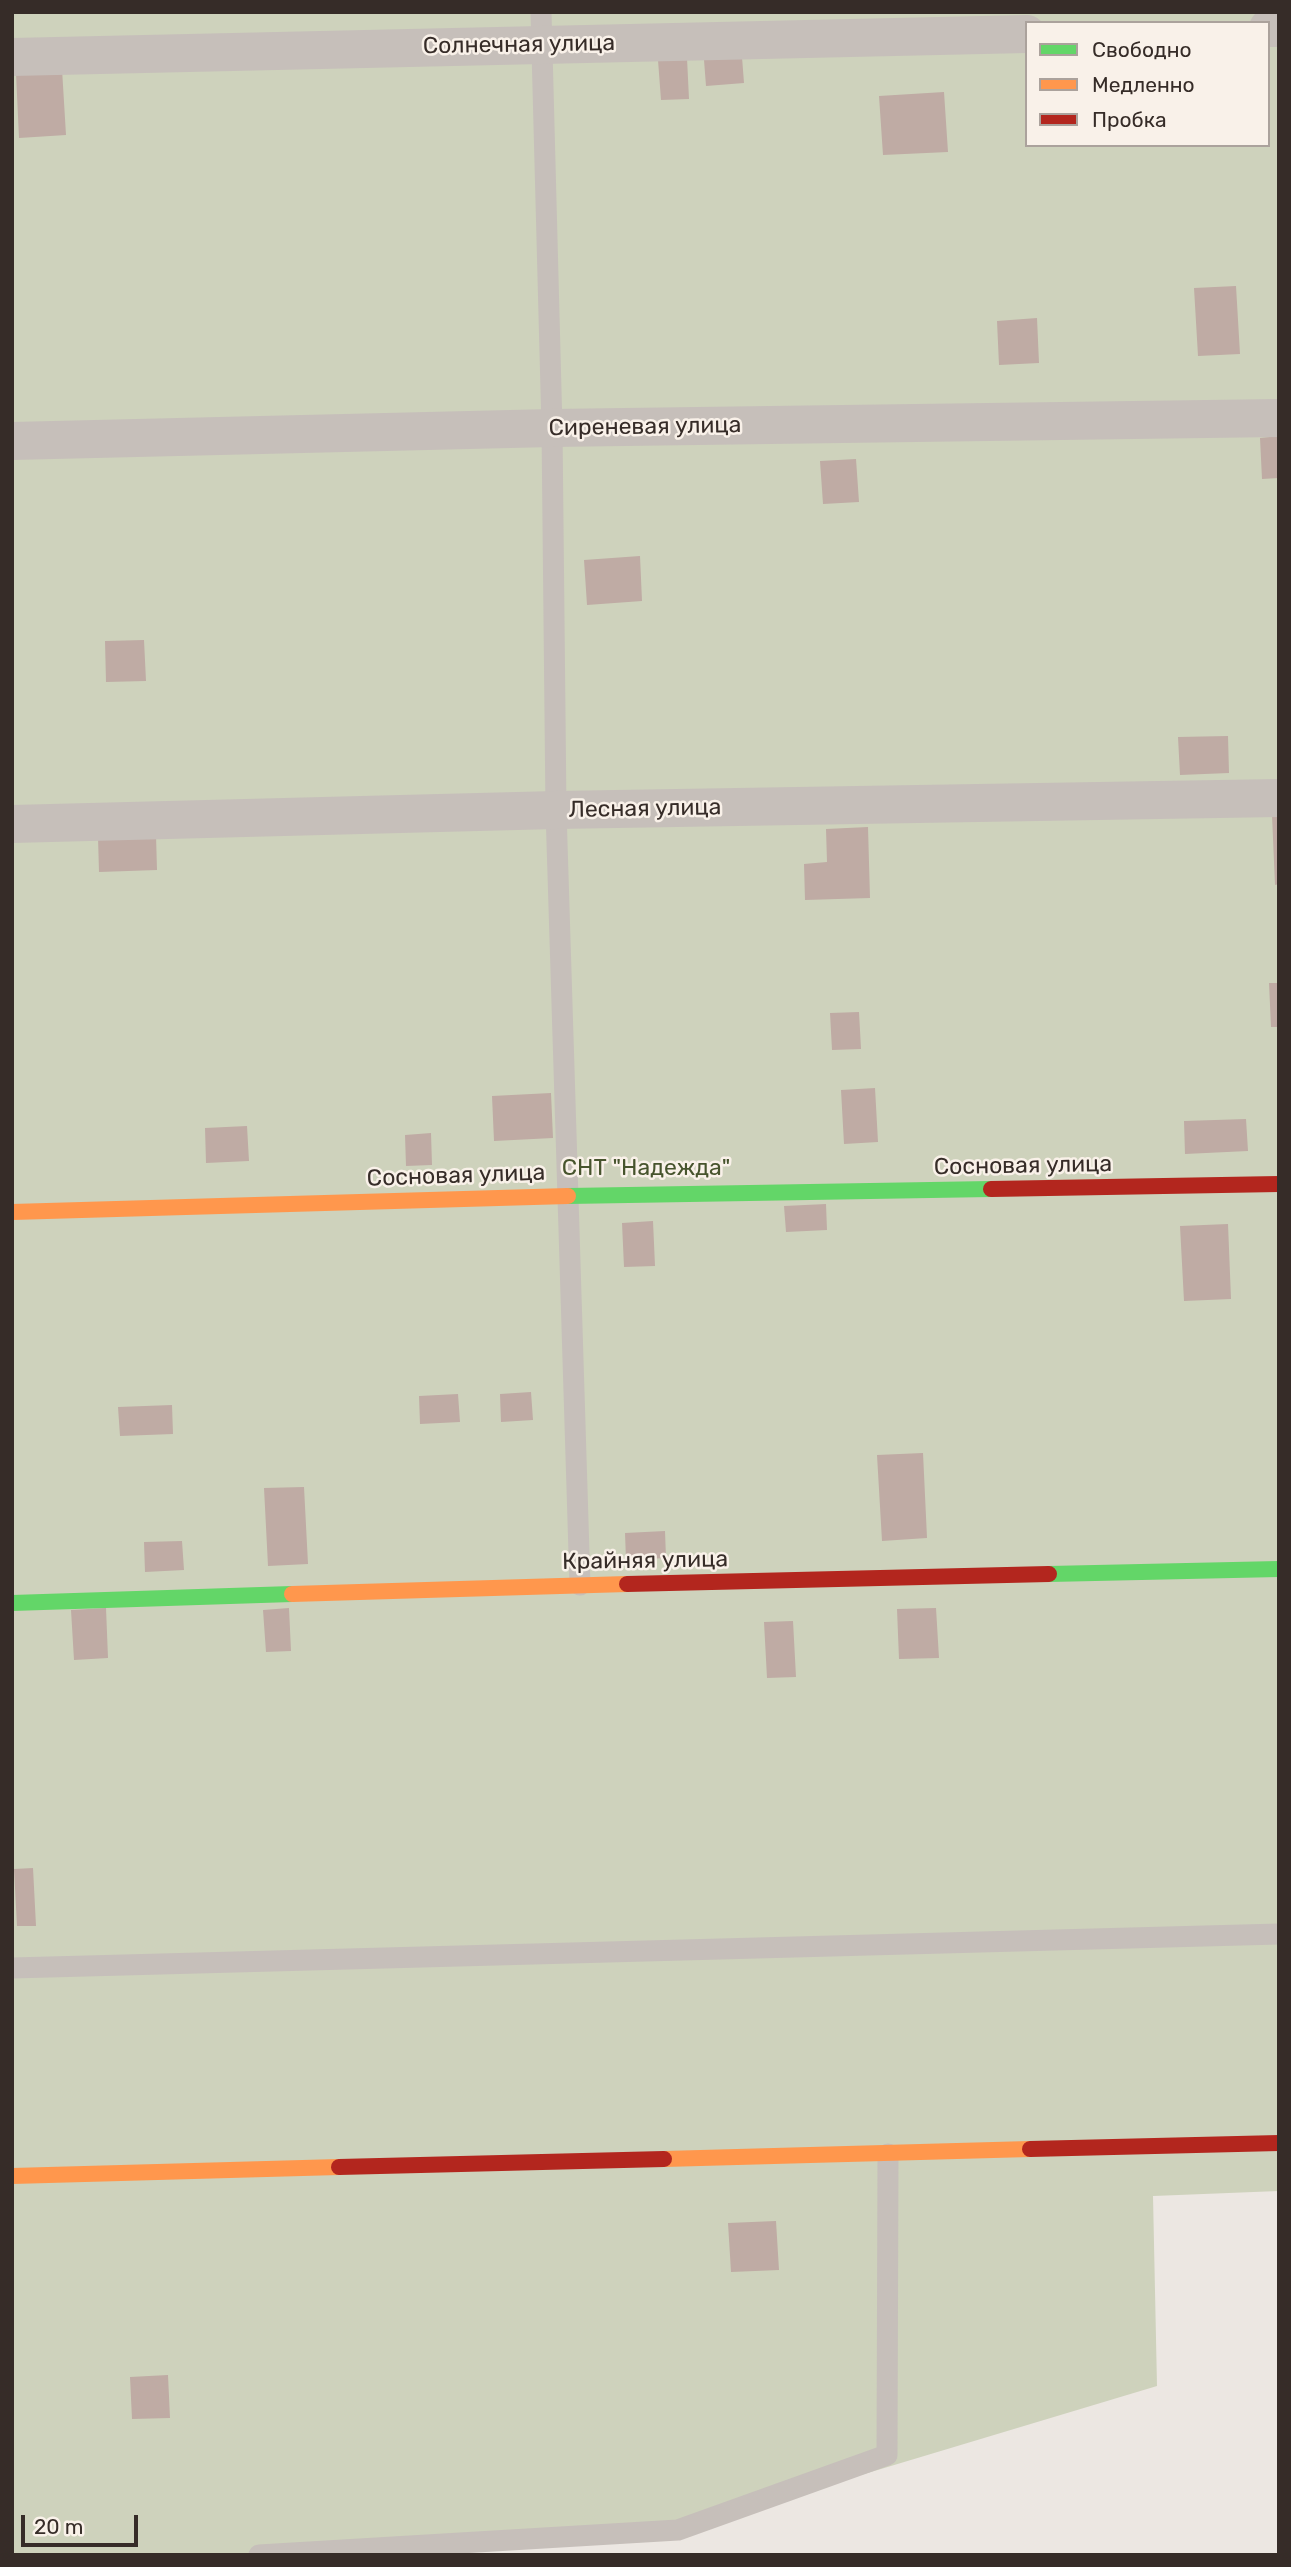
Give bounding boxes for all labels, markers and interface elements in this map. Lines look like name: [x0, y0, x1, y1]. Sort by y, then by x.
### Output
legend: [1025, 21, 1270, 147]
street label: Солнечная улица: [423, 30, 615, 60]
text: Свободно: [1092, 37, 1192, 62]
text: Медленно: [1092, 72, 1195, 97]
text: Пробка: [1092, 107, 1167, 132]
street label: Сиреневая улица: [548, 412, 742, 442]
street label: Лесная улица: [568, 794, 722, 824]
street label: Сосновая улица: [934, 1151, 1112, 1181]
park label: СНТ "Надежда": [562, 1154, 730, 1182]
street label: Сосновая улица: [366, 1159, 546, 1193]
street label: Крайняя улица: [562, 1546, 728, 1576]
scale bar: [24, 2500, 142, 2544]
text: 20 m: [34, 2514, 83, 2539]

